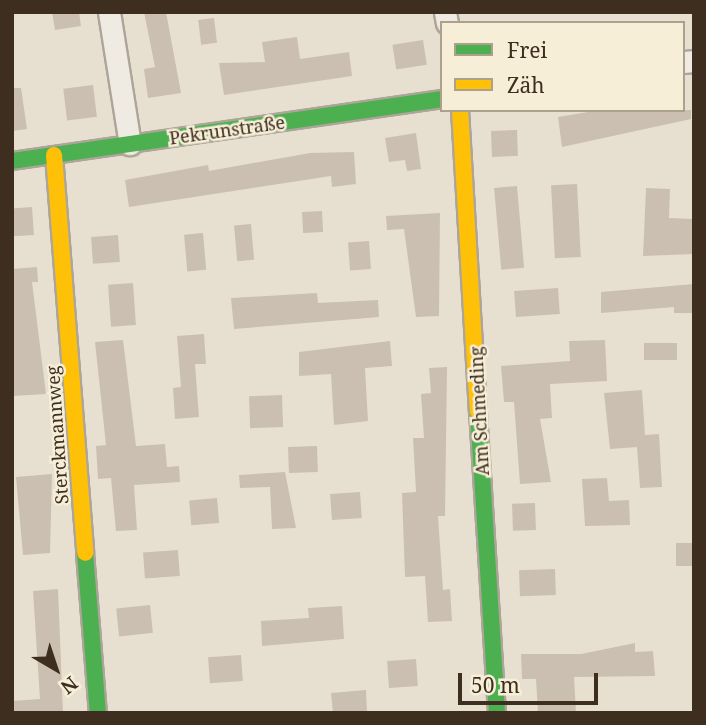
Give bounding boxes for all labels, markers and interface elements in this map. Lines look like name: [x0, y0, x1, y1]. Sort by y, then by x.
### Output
legend: [440, 21, 685, 112]
text: Frei: [507, 36, 547, 64]
text: Zäh: [507, 71, 545, 99]
street label: Pekrunstraße: [168, 111, 286, 149]
street label: Am Schmeding: [465, 346, 493, 476]
street label: Sterckmannweg: [41, 365, 73, 505]
north arrow: [21, 634, 91, 704]
scale bar: [461, 658, 601, 702]
text: N: [55, 670, 83, 700]
text: 50 m: [471, 671, 520, 699]

